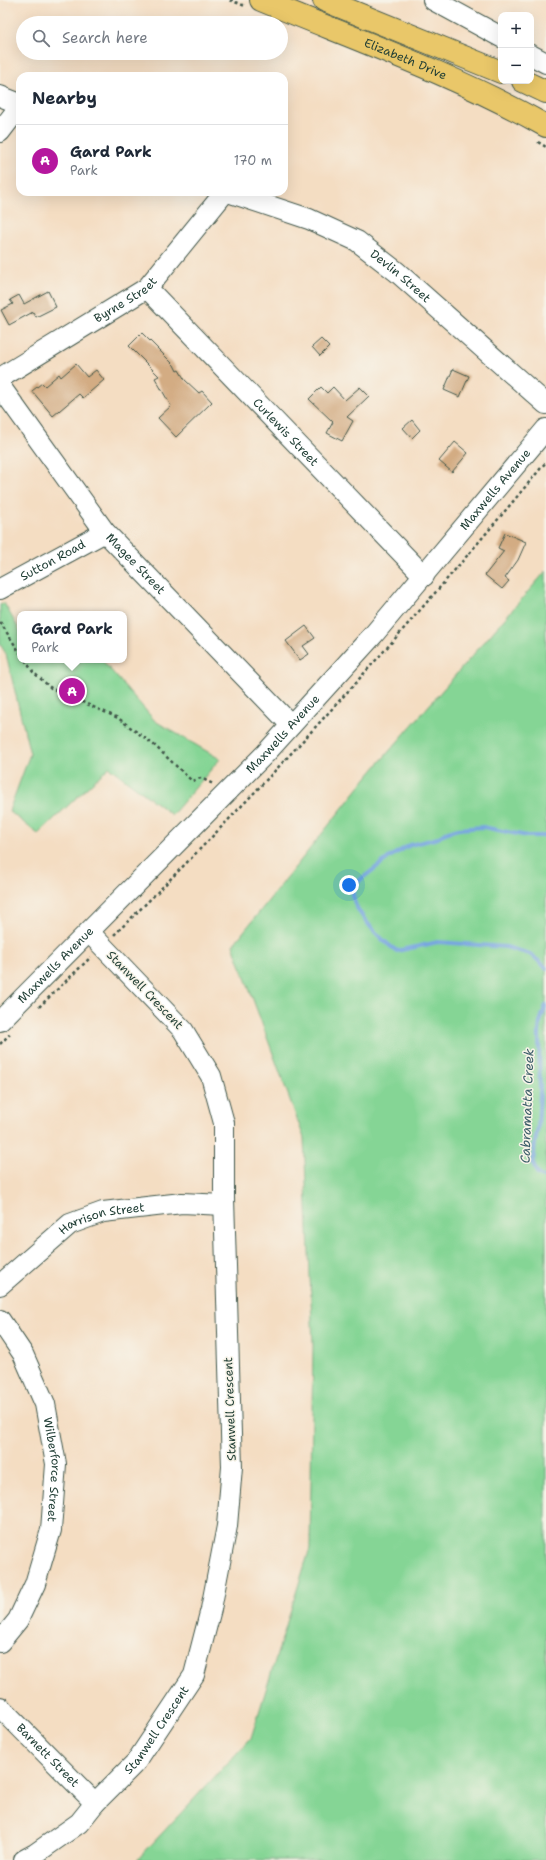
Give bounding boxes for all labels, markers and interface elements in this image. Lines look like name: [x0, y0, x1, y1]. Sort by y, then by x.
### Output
map controls: [498, 12, 534, 84]
button: +: [498, 12, 534, 48]
search box: [16, 16, 288, 60]
icon: search: [30, 27, 52, 49]
text: Search here: [62, 28, 148, 48]
street label: Elizabeth Drive: [362, 35, 449, 84]
button: −: [498, 48, 534, 84]
text: Nearby: [32, 87, 97, 109]
text: Gard Park: [70, 142, 152, 162]
text: A: [40, 152, 50, 169]
text: 170 m: [234, 152, 272, 169]
text: Park: [70, 162, 98, 179]
street label: Devlin Street: [367, 246, 434, 306]
street label: Byrne Street: [91, 274, 161, 326]
street label: Curlewis Street: [249, 395, 322, 470]
street label: Maxwells Avenue: [456, 445, 534, 534]
street label: Magee Street: [102, 530, 169, 598]
street label: Sutton Road: [17, 536, 89, 585]
popup: [17, 611, 127, 663]
text: Gard Park: [31, 619, 113, 639]
text: Park: [31, 639, 59, 656]
pin: A: [59, 676, 85, 706]
street label: Maxwells Avenue: [242, 691, 323, 777]
your location: [339, 875, 359, 895]
street label: Maxwells Avenue: [14, 923, 97, 1007]
street label: Stanwell Crescent: [103, 947, 187, 1033]
water label: Cabramatta Creek: [516, 1048, 538, 1164]
street label: Harrison Street: [55, 1199, 145, 1238]
street label: Stanwell Crescent: [220, 1357, 240, 1461]
street label: Wilberforce Street: [40, 1416, 64, 1523]
street label: Stanwell Crescent: [121, 1683, 193, 1777]
street label: Barnett Street: [13, 1720, 83, 1791]

